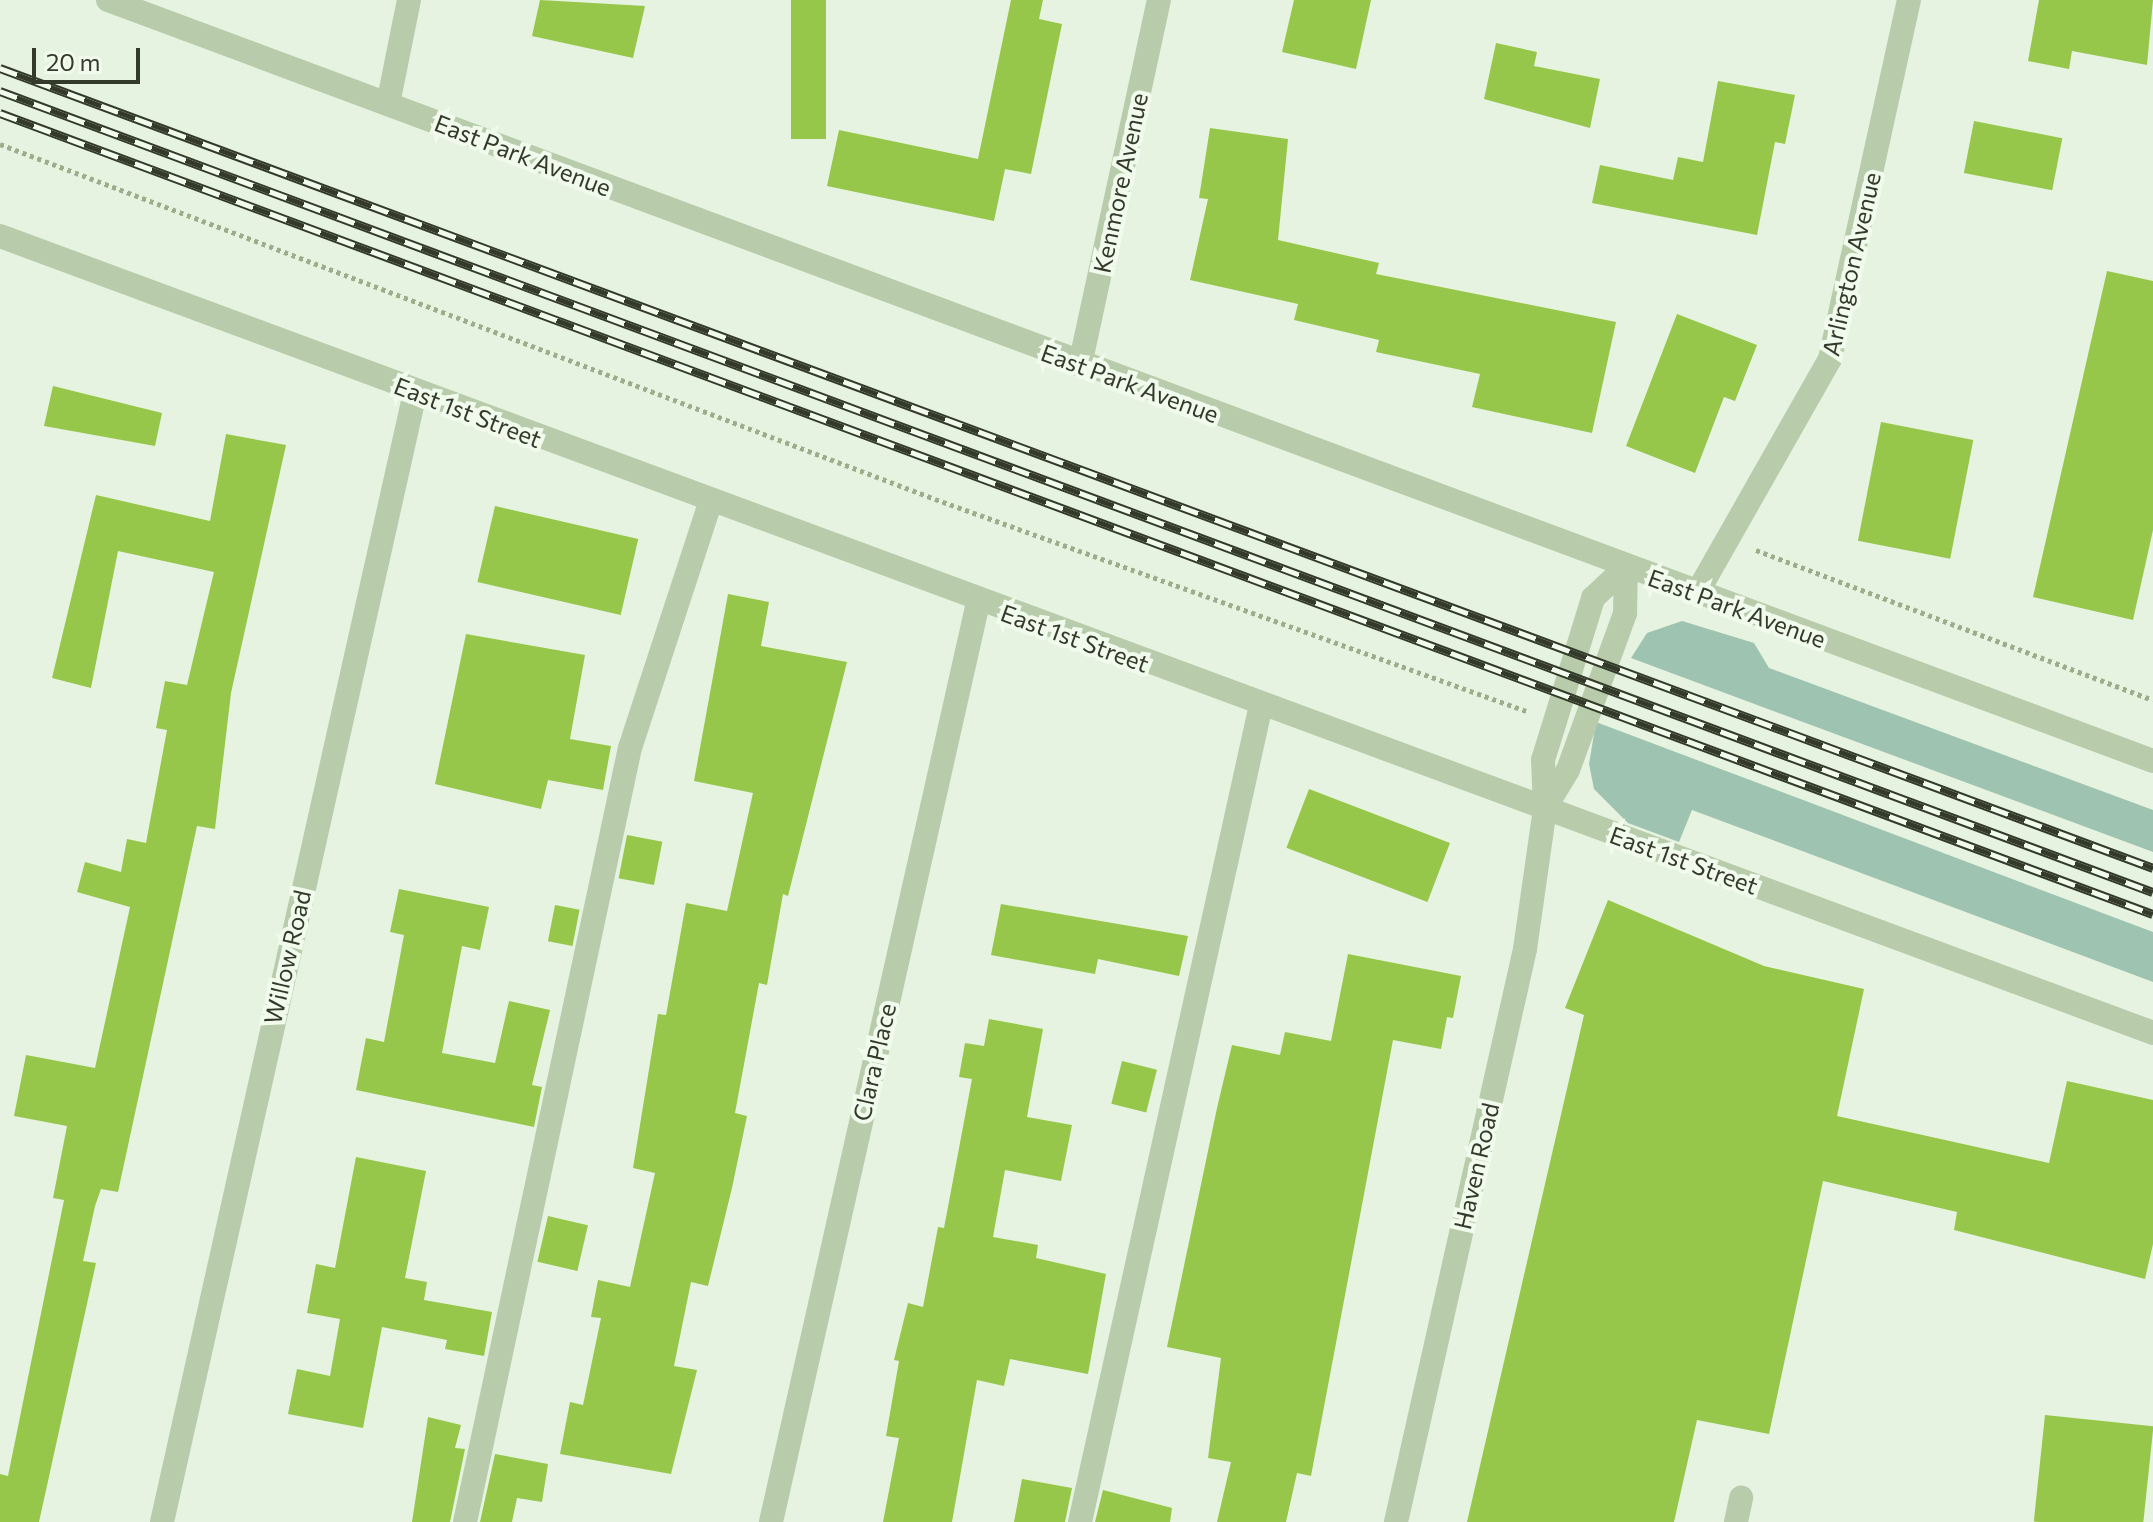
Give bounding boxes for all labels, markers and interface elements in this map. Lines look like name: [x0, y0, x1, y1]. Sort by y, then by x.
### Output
scale bar: [36, 32, 144, 82]
text: 20 m: [46, 47, 100, 76]
street label: Kenmore Avenue: [1087, 90, 1153, 276]
street label: East Park Avenue: [431, 108, 615, 202]
street label: Arlington Avenue: [1816, 169, 1886, 359]
street label: East Park Avenue: [1037, 338, 1223, 428]
street label: East 1st Street: [390, 371, 546, 453]
street label: East Park Avenue: [1644, 563, 1830, 653]
street label: East 1st Street: [997, 598, 1153, 678]
street label: East 1st Street: [1606, 820, 1762, 900]
street label: Willow Road: [258, 887, 316, 1027]
street label: Clara Place: [846, 1000, 902, 1124]
street label: Haven Road: [1447, 1100, 1505, 1232]

